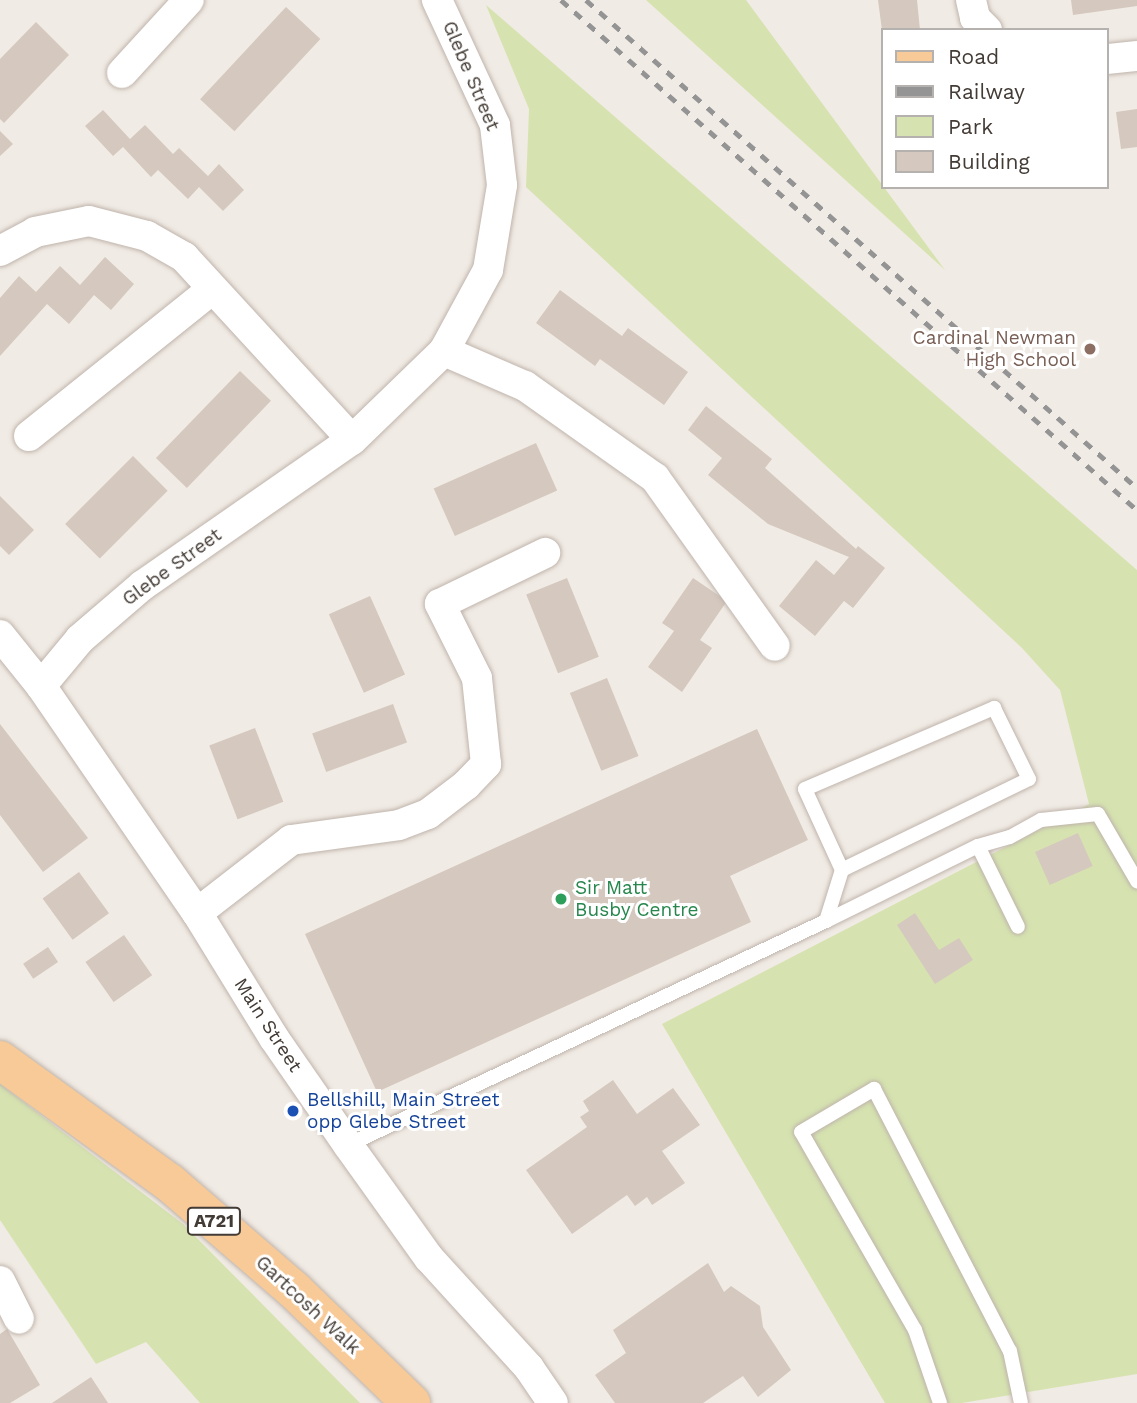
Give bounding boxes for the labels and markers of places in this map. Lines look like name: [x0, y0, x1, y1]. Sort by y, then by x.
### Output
place label: Cardinal Newman High School: [912, 327, 1076, 371]
marker: Cardinal Newman High School: [1082, 341, 1098, 357]
place label: Sir Matt Busby Centre: [575, 877, 699, 921]
marker: Sir Matt Busby Centre: [553, 891, 569, 907]
place label: Bellshill, Main Street opp Glebe Street: [307, 1089, 499, 1133]
marker: Bellshill, Main Street opp Glebe Street: [285, 1103, 301, 1119]

